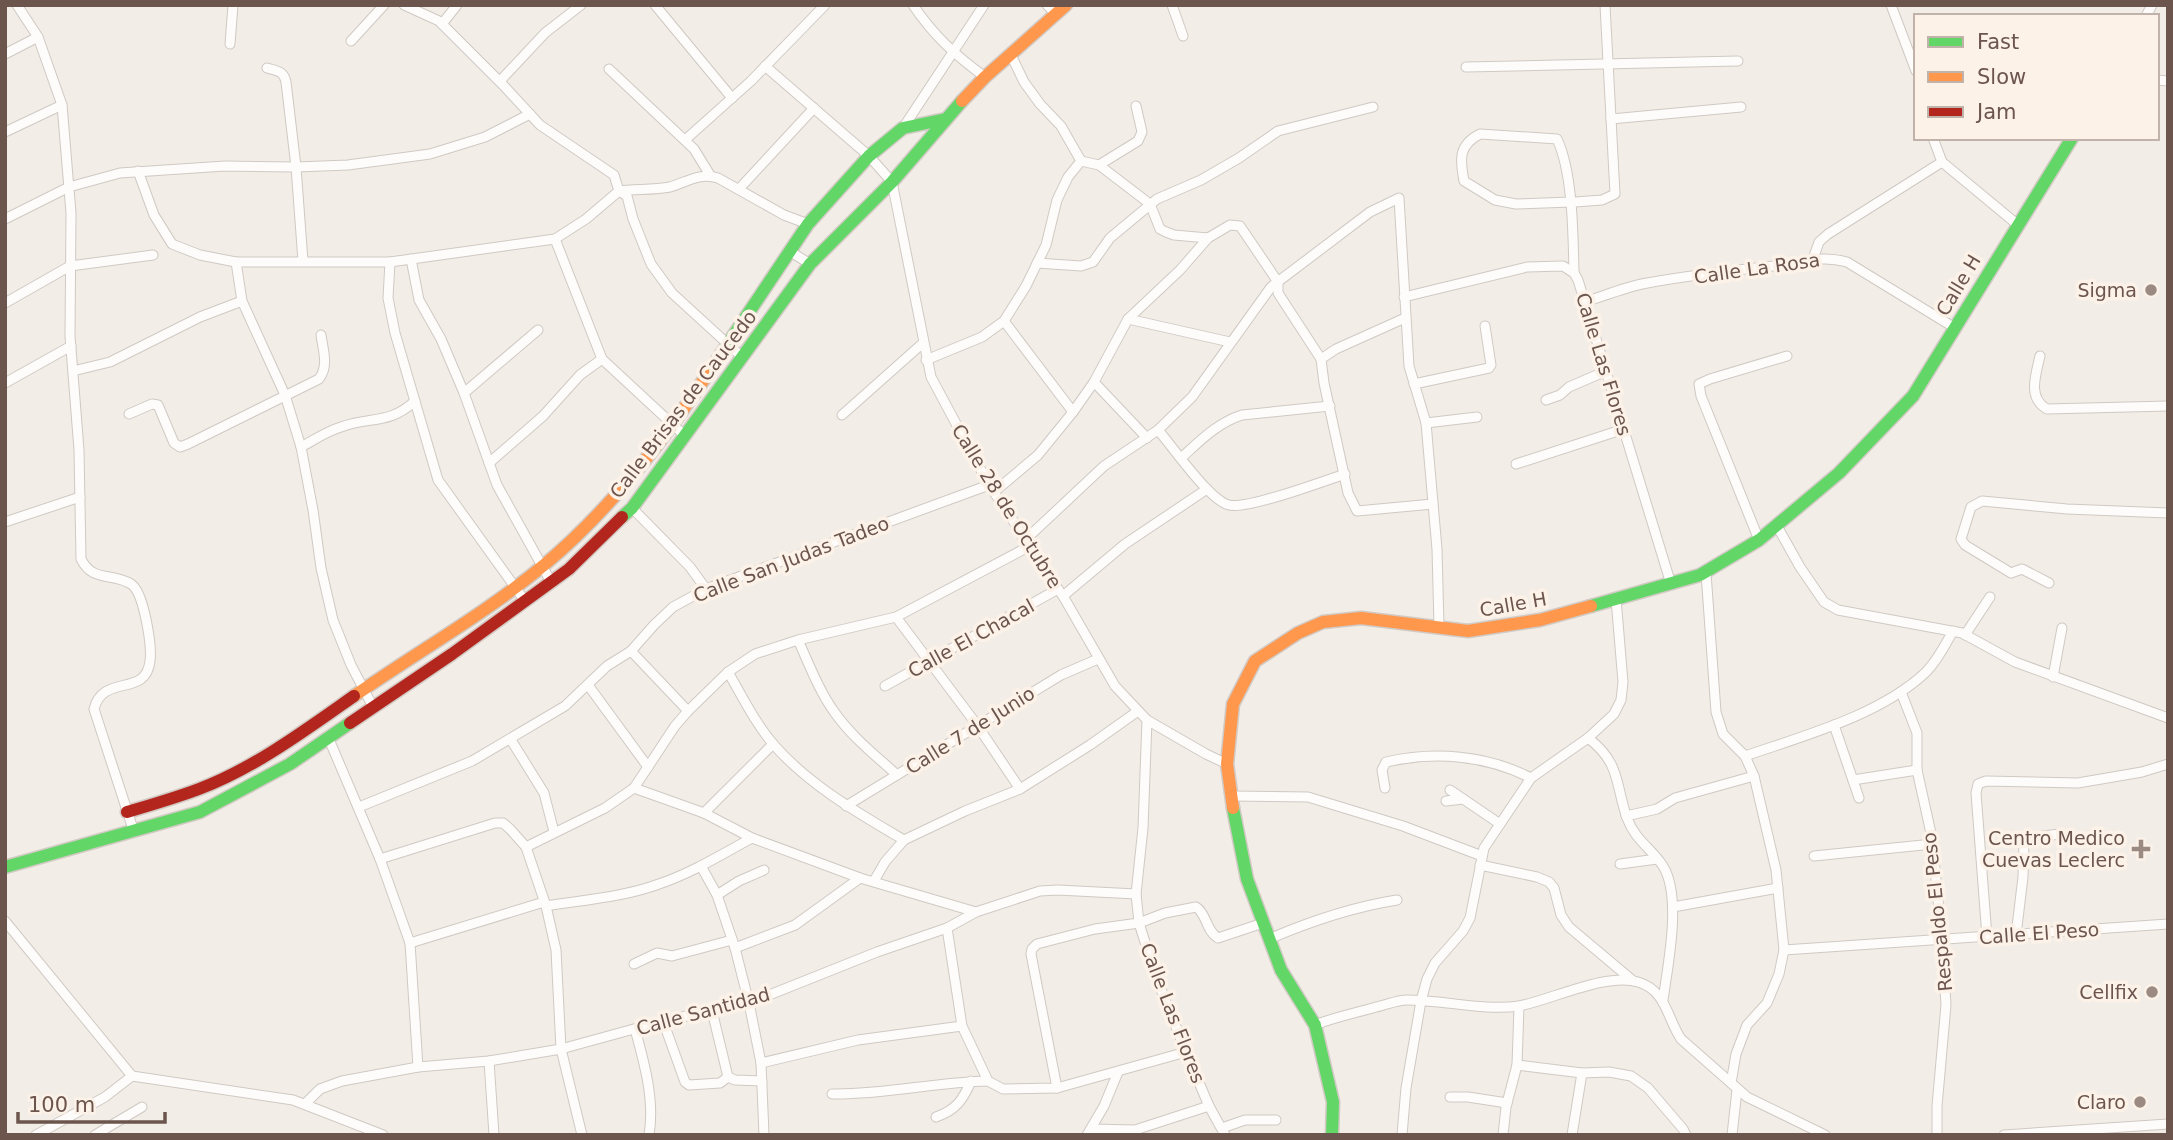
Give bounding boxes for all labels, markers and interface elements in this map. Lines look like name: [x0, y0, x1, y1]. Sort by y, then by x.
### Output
legend: [1914, 14, 2159, 140]
text: Fast: [1977, 30, 2019, 54]
text: Slow: [1977, 65, 2026, 89]
text: Jam: [1975, 100, 2017, 124]
street label: Calle La Rosa: [1693, 248, 1821, 288]
street label: Calle H: [1931, 250, 1985, 320]
place label: Sigma: [2077, 279, 2137, 301]
marker: Sigma: [2143, 282, 2159, 298]
street label: Calle Las Flores: [1572, 290, 1636, 438]
street label: Calle Brisas de Caucedo: [605, 306, 761, 502]
street label: Calle 28 de Octubre: [948, 420, 1066, 592]
street label: Calle San Judas Tadeo: [690, 512, 892, 606]
street label: Calle H: [1478, 587, 1548, 621]
street label: Calle El Chacal: [904, 594, 1038, 682]
street label: Calle 7 de Junio: [902, 682, 1038, 778]
place label: Centro Medico Cuevas Leclerc: [1982, 827, 2125, 871]
street label: Respaldo El Peso: [1918, 831, 1956, 993]
marker: Centro Medico Cuevas Leclerc: [2131, 839, 2151, 859]
street label: Calle El Peso: [1978, 918, 2100, 948]
street label: Calle Las Flores: [1136, 940, 1210, 1086]
place label: Cellfix: [2079, 981, 2138, 1003]
street label: Calle Santidad: [634, 983, 772, 1039]
marker: Cellfix: [2144, 984, 2160, 1000]
scale bar: [18, 1080, 164, 1124]
place label: Claro: [2077, 1091, 2126, 1113]
text: 100 m: [28, 1093, 95, 1117]
marker: Claro: [2132, 1094, 2148, 1110]

